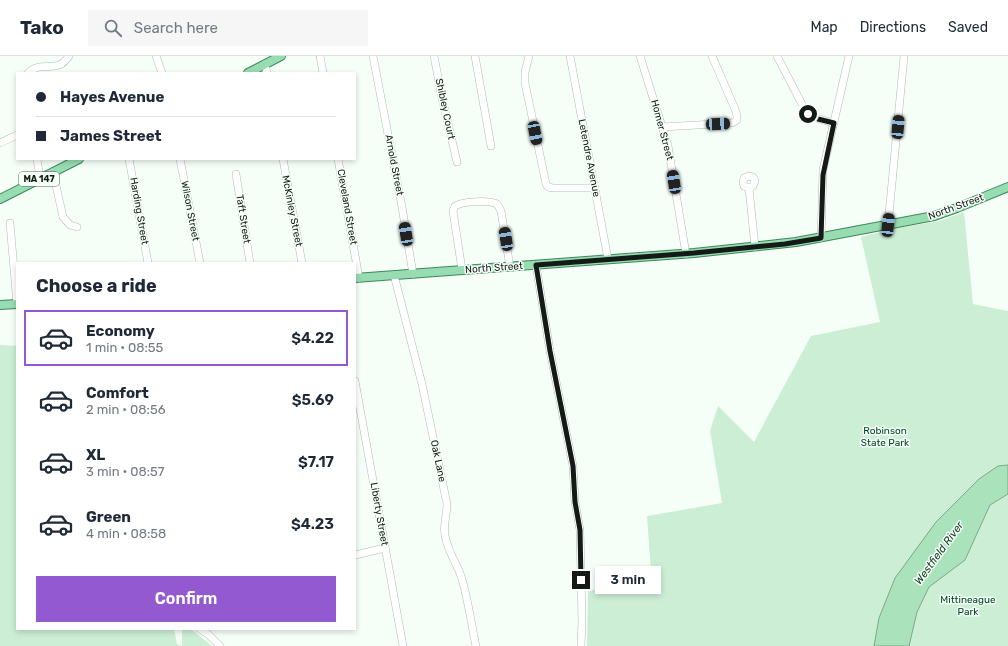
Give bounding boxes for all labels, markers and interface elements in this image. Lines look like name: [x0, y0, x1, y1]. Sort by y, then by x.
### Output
search box: [88, 10, 368, 46]
text: Tako: [20, 16, 64, 39]
icon: search: [102, 17, 124, 39]
text: Search here: [134, 19, 218, 37]
text: Map: [811, 19, 838, 36]
text: Directions: [860, 19, 926, 36]
text: Saved: [948, 19, 988, 36]
street label: Shibley Court: [433, 77, 457, 141]
text: Hayes Avenue: [60, 88, 164, 106]
street label: Homer Street: [648, 98, 676, 162]
route start: [799, 105, 817, 123]
car: [891, 115, 905, 139]
car: [706, 117, 730, 131]
street label: Letendre Avenue: [576, 118, 603, 198]
car: [527, 120, 543, 146]
text: James Street: [60, 127, 162, 145]
street label: Arnold Street: [382, 133, 406, 197]
street label: Cleveland Street: [334, 168, 360, 246]
car: [666, 169, 682, 195]
road number: MA 147: [19, 172, 59, 186]
street label: McKinley Street: [279, 174, 305, 248]
street label: Harding Street: [127, 176, 151, 246]
street label: Wilson Street: [178, 180, 202, 242]
street label: North Street: [927, 191, 985, 223]
street label: Taft Street: [233, 194, 253, 244]
car: [881, 212, 895, 238]
car: [398, 221, 414, 247]
car: [498, 226, 514, 252]
street label: North Street: [465, 260, 523, 276]
text: Choose a ride: [36, 275, 157, 297]
icon: car: [38, 320, 74, 356]
text: Economy: [86, 322, 155, 340]
text: $4.22: [291, 329, 334, 347]
text: 1 min · 08:55: [86, 340, 163, 355]
icon: car: [38, 382, 74, 418]
text: Comfort: [86, 384, 149, 402]
text: $5.69: [292, 391, 334, 409]
text: 2 min · 08:56: [86, 402, 165, 417]
park label: Robinson State Park: [861, 425, 910, 449]
street label: Oak Lane: [428, 439, 448, 483]
icon: car: [38, 444, 74, 480]
text: XL: [86, 446, 105, 464]
text: $7.17: [298, 453, 334, 471]
text: 3 min · 08:57: [86, 464, 164, 479]
street label: Liberty Street: [368, 481, 390, 547]
icon: car: [38, 506, 74, 542]
text: Green: [86, 508, 131, 526]
text: $4.23: [291, 515, 334, 533]
water label: Westfield River: [912, 518, 967, 587]
text: 4 min · 08:58: [86, 526, 166, 541]
callout: 3 min: [595, 566, 661, 594]
route end: [572, 571, 590, 589]
text: 3 min: [611, 572, 645, 587]
button: Confirm: [36, 576, 336, 622]
park label: Mittineague Park: [940, 594, 996, 618]

